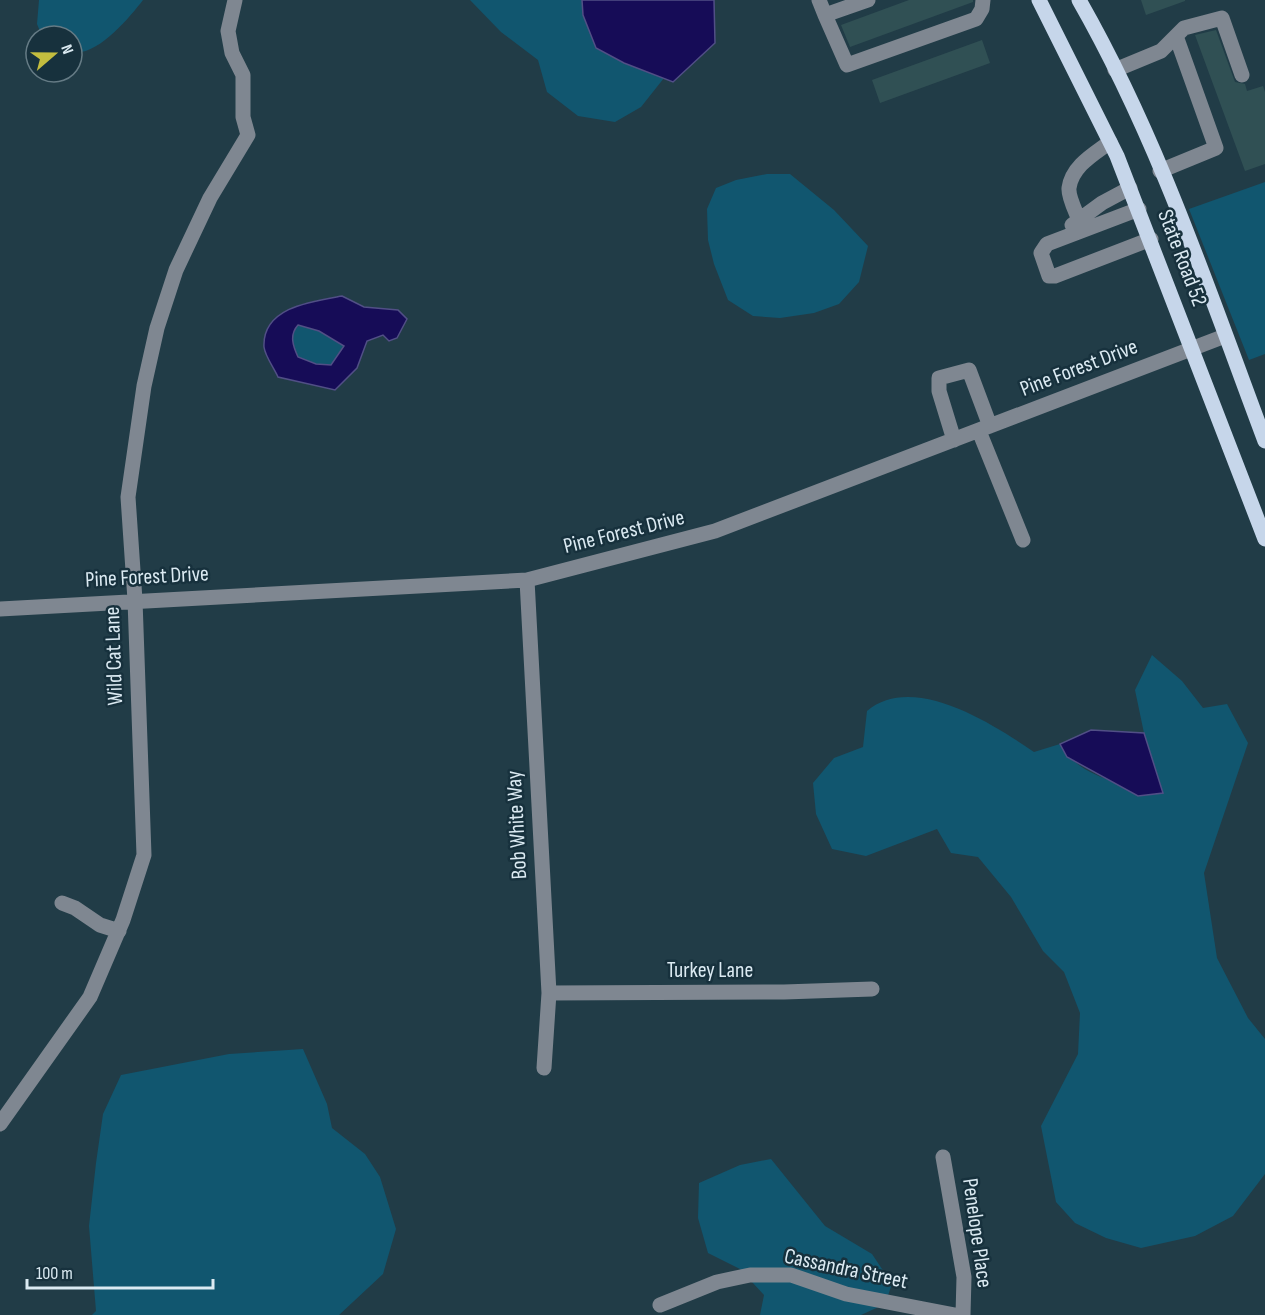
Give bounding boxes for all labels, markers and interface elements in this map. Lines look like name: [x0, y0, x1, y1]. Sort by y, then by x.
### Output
north arrow: [24, 24, 84, 84]
text: N: [56, 42, 77, 57]
street label: State Road 52: [1151, 206, 1213, 310]
street label: Pine Forest Drive: [1016, 333, 1142, 403]
street label: Pine Forest Drive: [561, 504, 687, 560]
street label: Pine Forest Drive: [85, 560, 209, 594]
street label: Wild Cat Lane: [99, 606, 129, 706]
street label: Bob White Way: [501, 769, 533, 880]
street label: Turkey Lane: [667, 957, 753, 984]
street label: Penelope Place: [956, 1176, 998, 1290]
street label: Cassandra Street: [782, 1243, 911, 1295]
scale bar: [27, 1252, 213, 1290]
text: 100 m: [36, 1263, 73, 1284]

